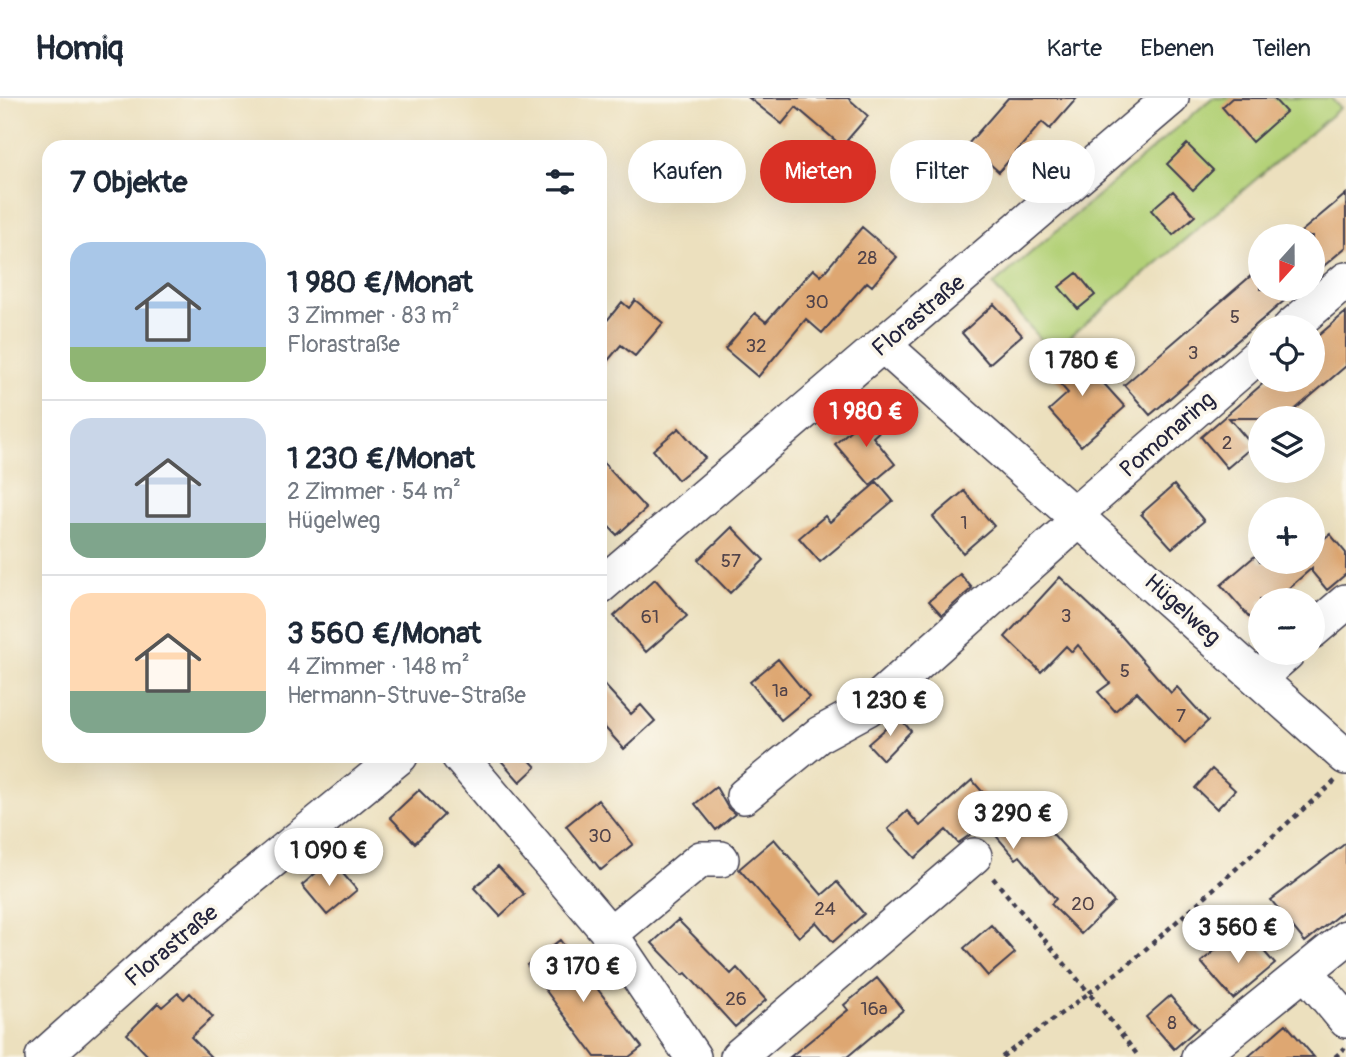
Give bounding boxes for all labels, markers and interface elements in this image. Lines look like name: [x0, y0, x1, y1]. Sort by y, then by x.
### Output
text: Homiq: [35, 28, 123, 69]
text: Karte: [1047, 34, 1102, 63]
text: Ebenen: [1140, 34, 1214, 63]
text: Teilen: [1252, 34, 1311, 63]
chip: Kaufen: [628, 140, 746, 203]
chip: Mieten: [760, 140, 876, 203]
chip: Filter: [890, 140, 993, 203]
chip: Neu: [1007, 140, 1095, 203]
icon: filters: [541, 163, 579, 201]
text: 7 Objekte: [70, 164, 187, 201]
north arrow: [1248, 224, 1325, 301]
map controls: [1248, 224, 1325, 665]
house number: 28: [857, 246, 877, 270]
text: 1 980 €/Monat: [287, 264, 473, 301]
street label: Florastraße: [866, 268, 971, 363]
icon: home: [126, 270, 210, 354]
house number: 30: [805, 290, 829, 314]
text: 3 Zimmer · 83 m²: [287, 301, 460, 330]
house number: 5: [1230, 305, 1240, 329]
button: locate: [1248, 315, 1325, 392]
text: Florastraße: [287, 330, 400, 359]
house number: 32: [745, 334, 767, 358]
pin: 1 780 €: [1017, 338, 1147, 398]
house number: 3: [1188, 341, 1198, 365]
text: 1 780 €: [1045, 346, 1119, 375]
street label: Pomonaring: [1114, 385, 1221, 484]
pin: 1 980 €: [801, 390, 931, 449]
text: 1 980 €: [829, 397, 903, 426]
button: layers: [1248, 406, 1325, 483]
house number: 2: [1222, 431, 1232, 455]
text: 1 230 €/Monat: [287, 440, 475, 477]
icon: home: [126, 446, 210, 530]
text: 2 Zimmer · 54 m²: [287, 477, 461, 506]
button: +: [1248, 497, 1325, 574]
text: Hügelweg: [287, 506, 380, 535]
house number: 1: [960, 511, 968, 535]
house number: 57: [721, 549, 741, 573]
street label: Hügelweg: [1138, 567, 1227, 651]
button: −: [1248, 588, 1325, 665]
house number: 3: [1061, 604, 1071, 628]
house number: 61: [641, 605, 659, 629]
text: 3 560 €/Monat: [287, 615, 481, 652]
icon: home: [126, 621, 210, 705]
text: 4 Zimmer · 148 m²: [287, 652, 470, 681]
house number: 5: [1120, 659, 1130, 683]
pin: 1 230 €: [825, 678, 955, 738]
house number: 1a: [772, 679, 788, 703]
text: Hermann-Struve-Straße: [287, 681, 526, 710]
text: 1 230 €: [853, 686, 927, 715]
house number: 7: [1176, 704, 1186, 728]
pin: 3 290 €: [948, 792, 1078, 851]
text: 3 290 €: [974, 799, 1052, 828]
house number: 30: [588, 824, 612, 848]
pin: 1 090 €: [264, 828, 394, 888]
text: 1 090 €: [290, 836, 368, 865]
house number: 20: [1071, 892, 1095, 916]
house number: 24: [814, 897, 836, 921]
street label: Florastraße: [119, 898, 224, 993]
pin: 3 560 €: [1173, 906, 1303, 965]
text: 3 560 €: [1198, 913, 1278, 942]
pin: 3 170 €: [518, 944, 648, 1004]
text: 3 170 €: [546, 952, 620, 981]
house number: 26: [725, 987, 747, 1011]
house number: 16a: [860, 997, 888, 1021]
house number: 8: [1167, 1011, 1177, 1035]

